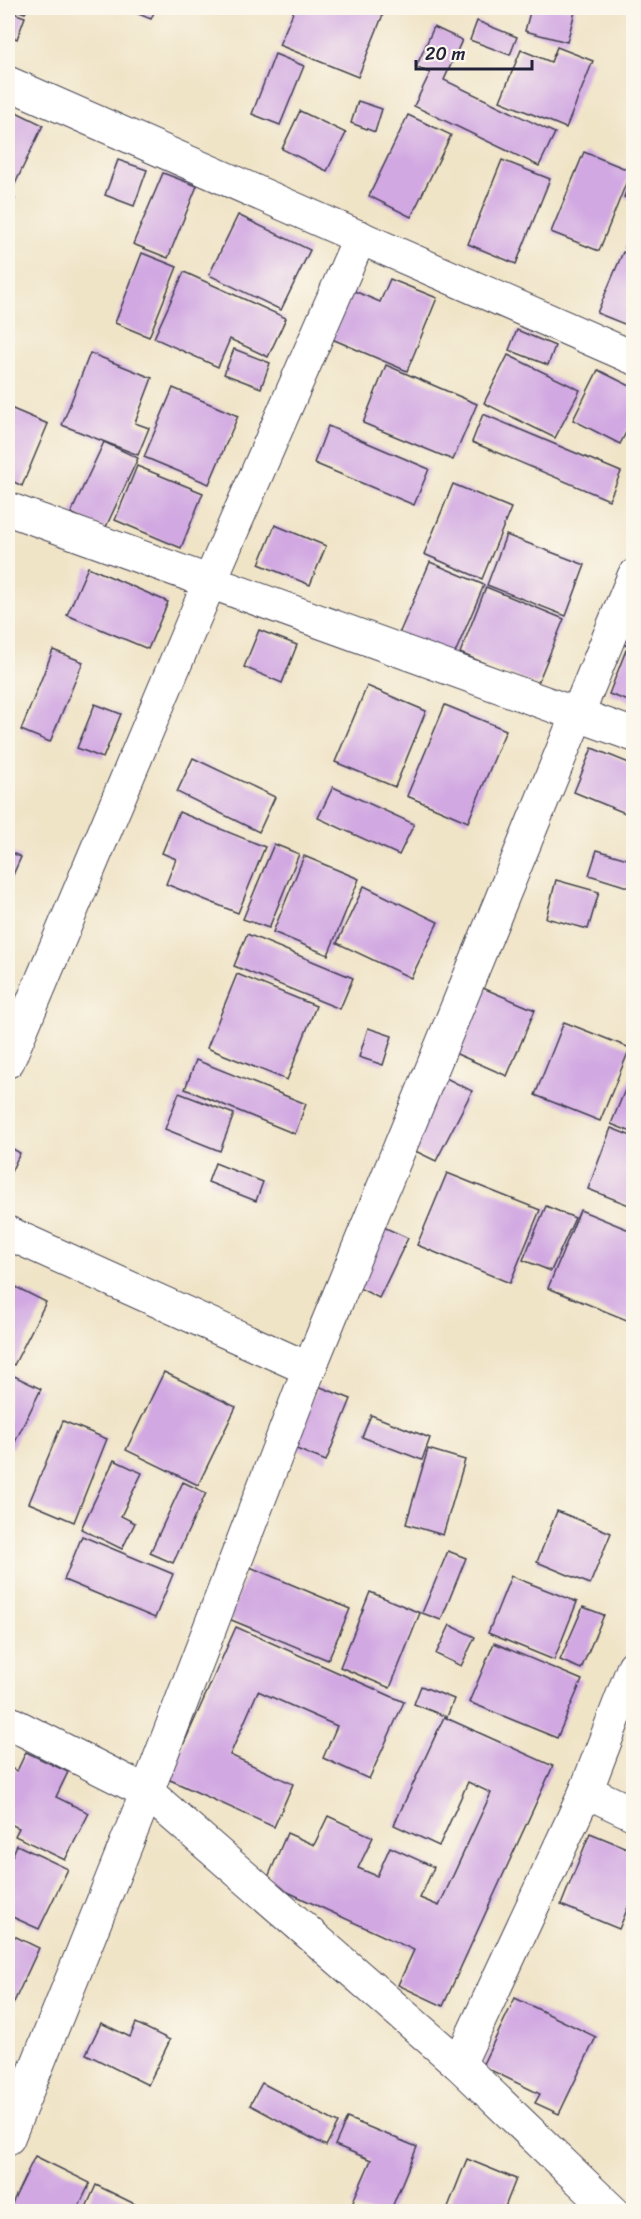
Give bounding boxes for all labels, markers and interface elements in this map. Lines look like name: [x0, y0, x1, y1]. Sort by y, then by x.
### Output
scale bar: [416, 33, 532, 71]
text: 20 m: [425, 38, 465, 70]

